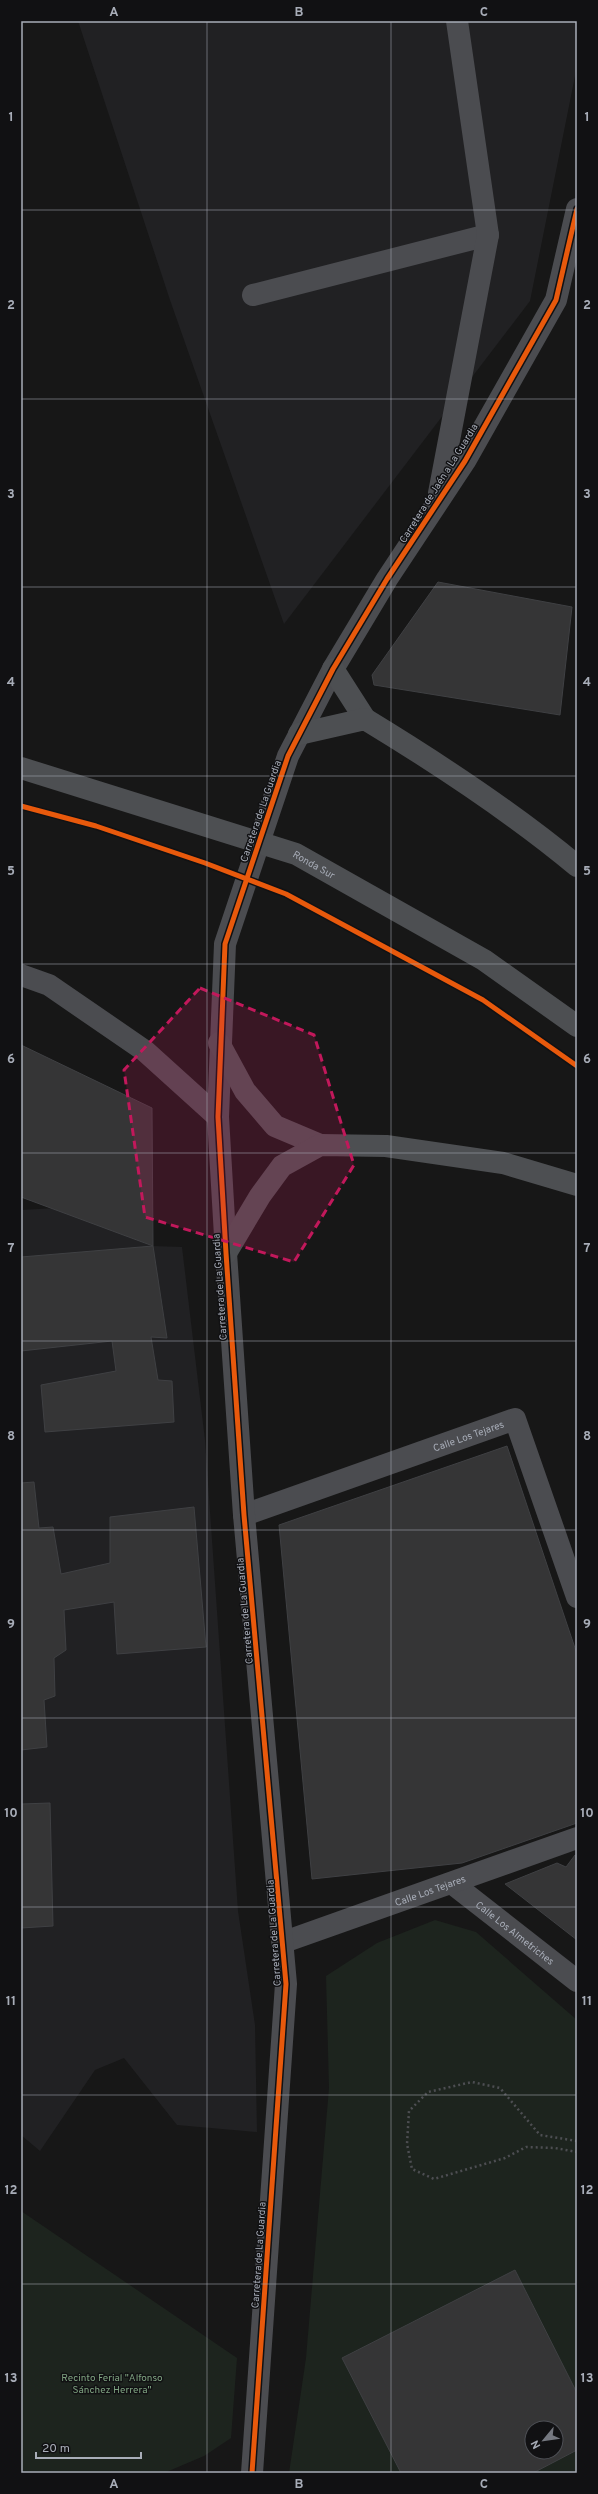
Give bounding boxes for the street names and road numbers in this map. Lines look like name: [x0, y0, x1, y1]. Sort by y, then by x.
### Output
street label: Carretera de Jaén a La Guardia: [397, 422, 481, 546]
street label: Carretera de La Guardia: [238, 759, 285, 864]
street label: Ronda Sur: [290, 848, 337, 883]
street label: Carretera de La Guardia: [210, 1233, 231, 1341]
street label: Calle Los Tejares: [432, 1418, 506, 1455]
street label: Carretera de La Guardia: [234, 1557, 257, 1665]
street label: Calle Los Tejares: [393, 1873, 468, 1910]
street label: Carretera de La Guardia: [264, 1879, 285, 1987]
street label: Calle Los Almetriches: [472, 1899, 556, 1969]
street label: Carretera de La Guardia: [249, 2201, 270, 2309]

